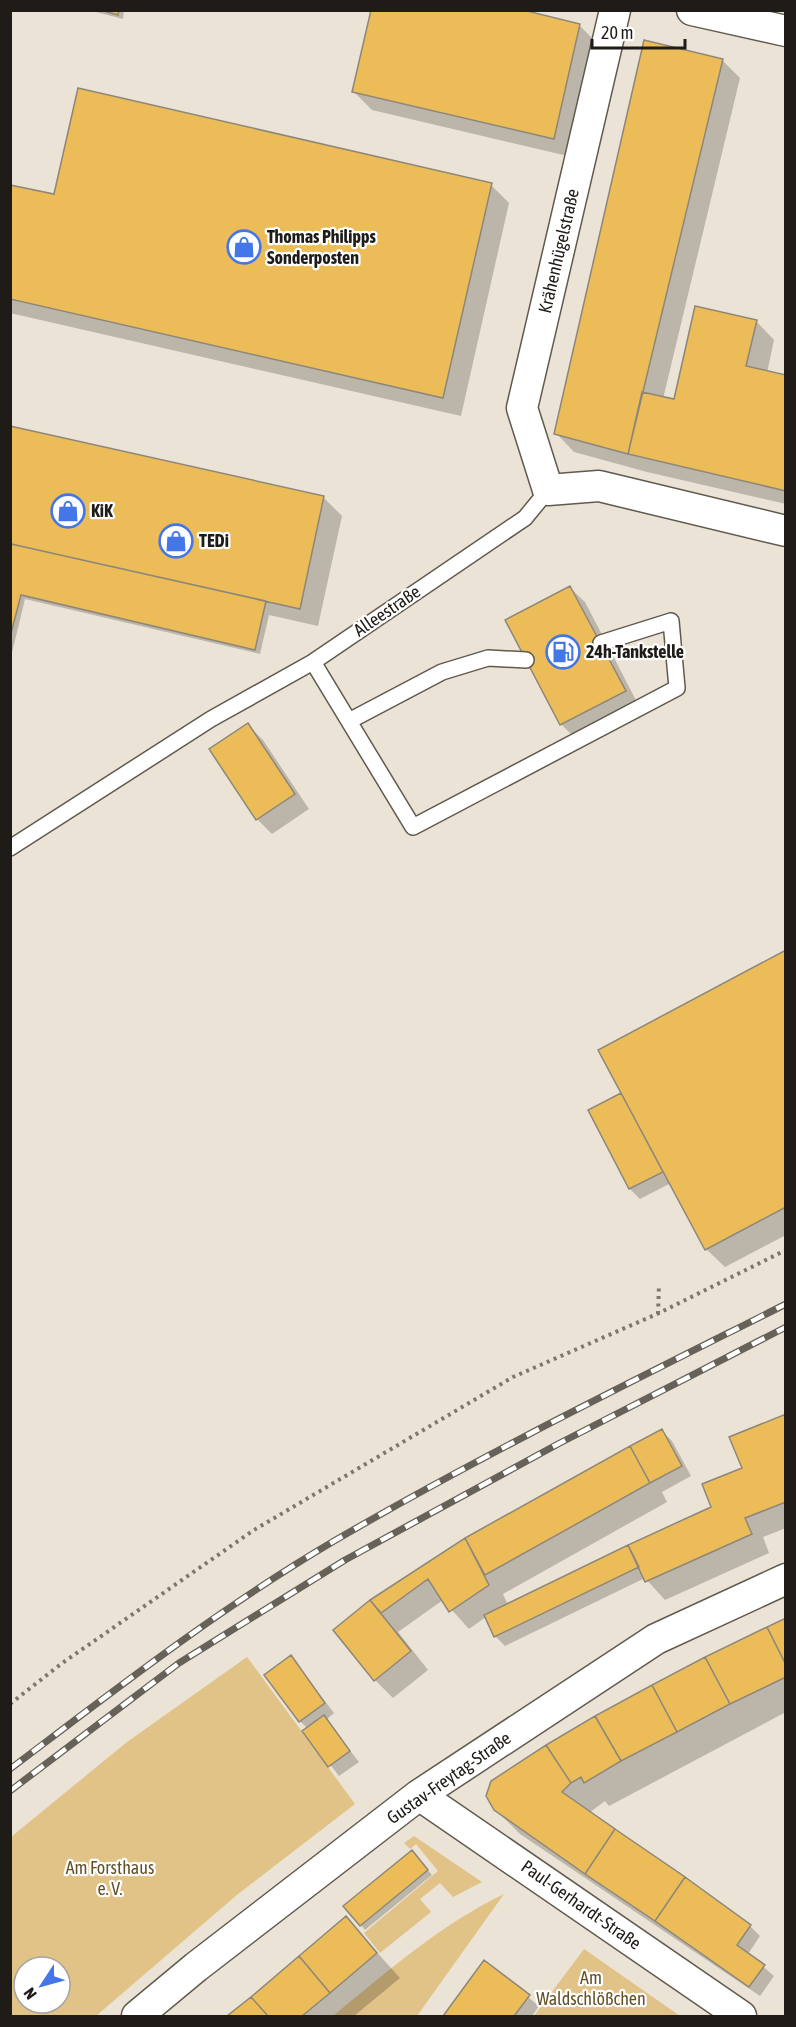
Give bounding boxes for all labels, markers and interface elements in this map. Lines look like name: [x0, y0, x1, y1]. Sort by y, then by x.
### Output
scale bar: [592, 12, 685, 50]
text: 20 m: [601, 22, 633, 43]
street label: Krähenhügelstraße: [534, 187, 583, 315]
place label: Thomas Philipps Sonderposten: [267, 226, 377, 268]
shop icon: Thomas Philipps Sonderposten: [226, 229, 262, 265]
shop icon: KiK: [50, 493, 86, 529]
place label: KiK: [91, 500, 113, 521]
shop icon: TEDi: [158, 523, 194, 559]
place label: TEDi: [199, 530, 229, 551]
street label: Alleestraße: [349, 581, 424, 641]
fuel station icon: 24h-Tankstelle: [545, 634, 581, 670]
place label: 24h-Tankstelle: [586, 641, 684, 662]
street label: Gustav-Freytag-Straße: [383, 1727, 515, 1828]
street label: Paul-Gerhardt-Straße: [517, 1856, 645, 1954]
park label: Am Forsthaus e. V.: [66, 1857, 154, 1899]
north arrow: [12, 1955, 72, 2015]
park label: Am Waldschlößchen: [536, 1967, 646, 2009]
text: N: [20, 1985, 40, 2003]

